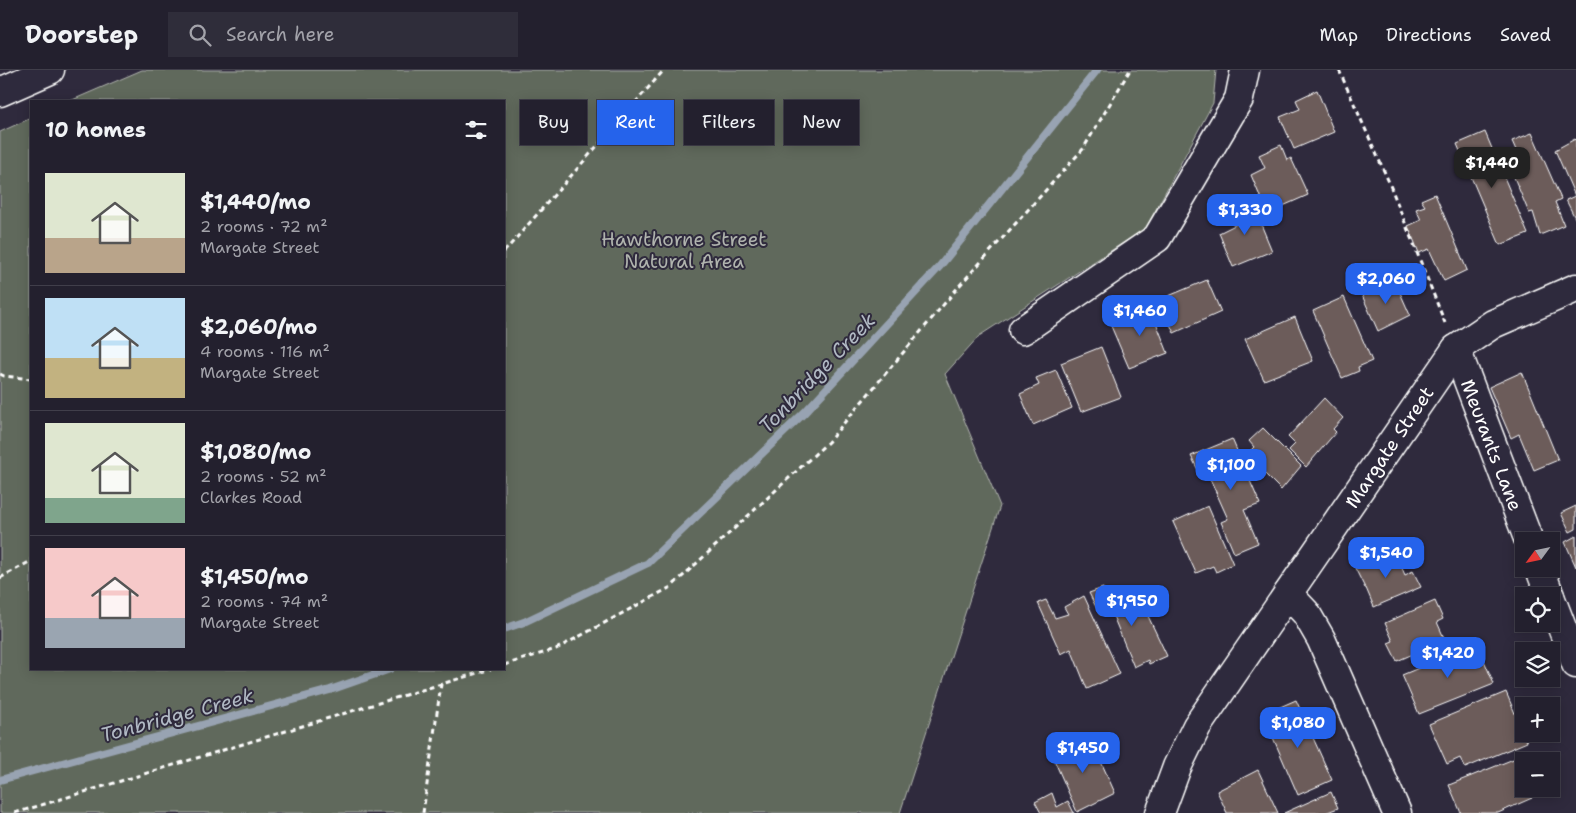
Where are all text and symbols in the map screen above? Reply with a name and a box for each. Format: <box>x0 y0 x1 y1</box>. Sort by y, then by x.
search box <box>168 12 518 57</box>
text: Doorstep <box>25 19 138 51</box>
icon: search <box>186 21 214 49</box>
text: Search here <box>226 22 335 47</box>
text: Map <box>1320 23 1358 47</box>
text: Directions <box>1386 23 1472 47</box>
text: Saved <box>1500 23 1551 47</box>
chip: Buy <box>520 100 587 145</box>
chip: Rent <box>597 100 674 145</box>
chip: Filters <box>684 100 774 145</box>
chip: New <box>784 100 859 145</box>
text: 10 homes <box>45 116 146 144</box>
icon: filters <box>462 116 490 144</box>
pin: $1,440 <box>1451 146 1533 189</box>
text: $1,440 <box>1465 152 1519 173</box>
text: $1,440/mo <box>200 188 311 216</box>
icon: home <box>85 193 145 253</box>
pin: $1,330 <box>1204 194 1286 236</box>
text: $1,330 <box>1218 199 1272 220</box>
text: 2 rooms · 72 m² <box>200 216 328 237</box>
park label: Hawthorne Street Natural Area <box>601 227 767 274</box>
text: Margate Street <box>200 237 320 258</box>
pin: $2,060 <box>1345 262 1427 305</box>
text: $2,060 <box>1356 268 1416 289</box>
pin: $1,460 <box>1099 294 1181 337</box>
text: $1,460 <box>1113 300 1167 321</box>
water label: Tonbridge Creek <box>753 307 881 439</box>
text: $2,060/mo <box>200 313 318 341</box>
icon: home <box>85 318 145 378</box>
text: 4 rooms · 116 m² <box>200 341 330 362</box>
text: Margate Street <box>200 362 320 383</box>
street label: Meurants Lane <box>1455 376 1528 515</box>
street label: Margate Street <box>1339 381 1439 513</box>
text: $1,080/mo <box>200 438 311 466</box>
icon: home <box>85 443 145 503</box>
pin: $1,100 <box>1190 448 1272 491</box>
text: $1,100 <box>1206 454 1256 475</box>
text: 2 rooms · 52 m² <box>200 466 327 487</box>
text: Clarkes Road <box>200 487 302 508</box>
north arrow <box>1515 532 1560 578</box>
map controls <box>1515 532 1560 797</box>
pin: $1,540 <box>1345 536 1427 579</box>
text: $1,540 <box>1359 542 1413 563</box>
text: $1,450/mo <box>200 563 309 591</box>
icon: home <box>85 568 145 628</box>
pin: $1,950 <box>1091 584 1173 627</box>
button: locate <box>1515 587 1560 632</box>
text: $1,950 <box>1106 590 1158 611</box>
text: 2 rooms · 74 m² <box>200 591 328 612</box>
text: Margate Street <box>200 612 320 633</box>
pin: $1,420 <box>1407 636 1489 679</box>
text: $1,420 <box>1422 642 1474 663</box>
button: layers <box>1515 642 1560 687</box>
water label: Tonbridge Creek <box>98 682 257 748</box>
button: + <box>1515 697 1560 742</box>
pin: $1,080 <box>1257 706 1339 749</box>
text: $1,080 <box>1271 712 1325 733</box>
pin: $1,450 <box>1042 732 1124 774</box>
text: $1,450 <box>1057 737 1109 758</box>
button: − <box>1515 752 1560 797</box>

